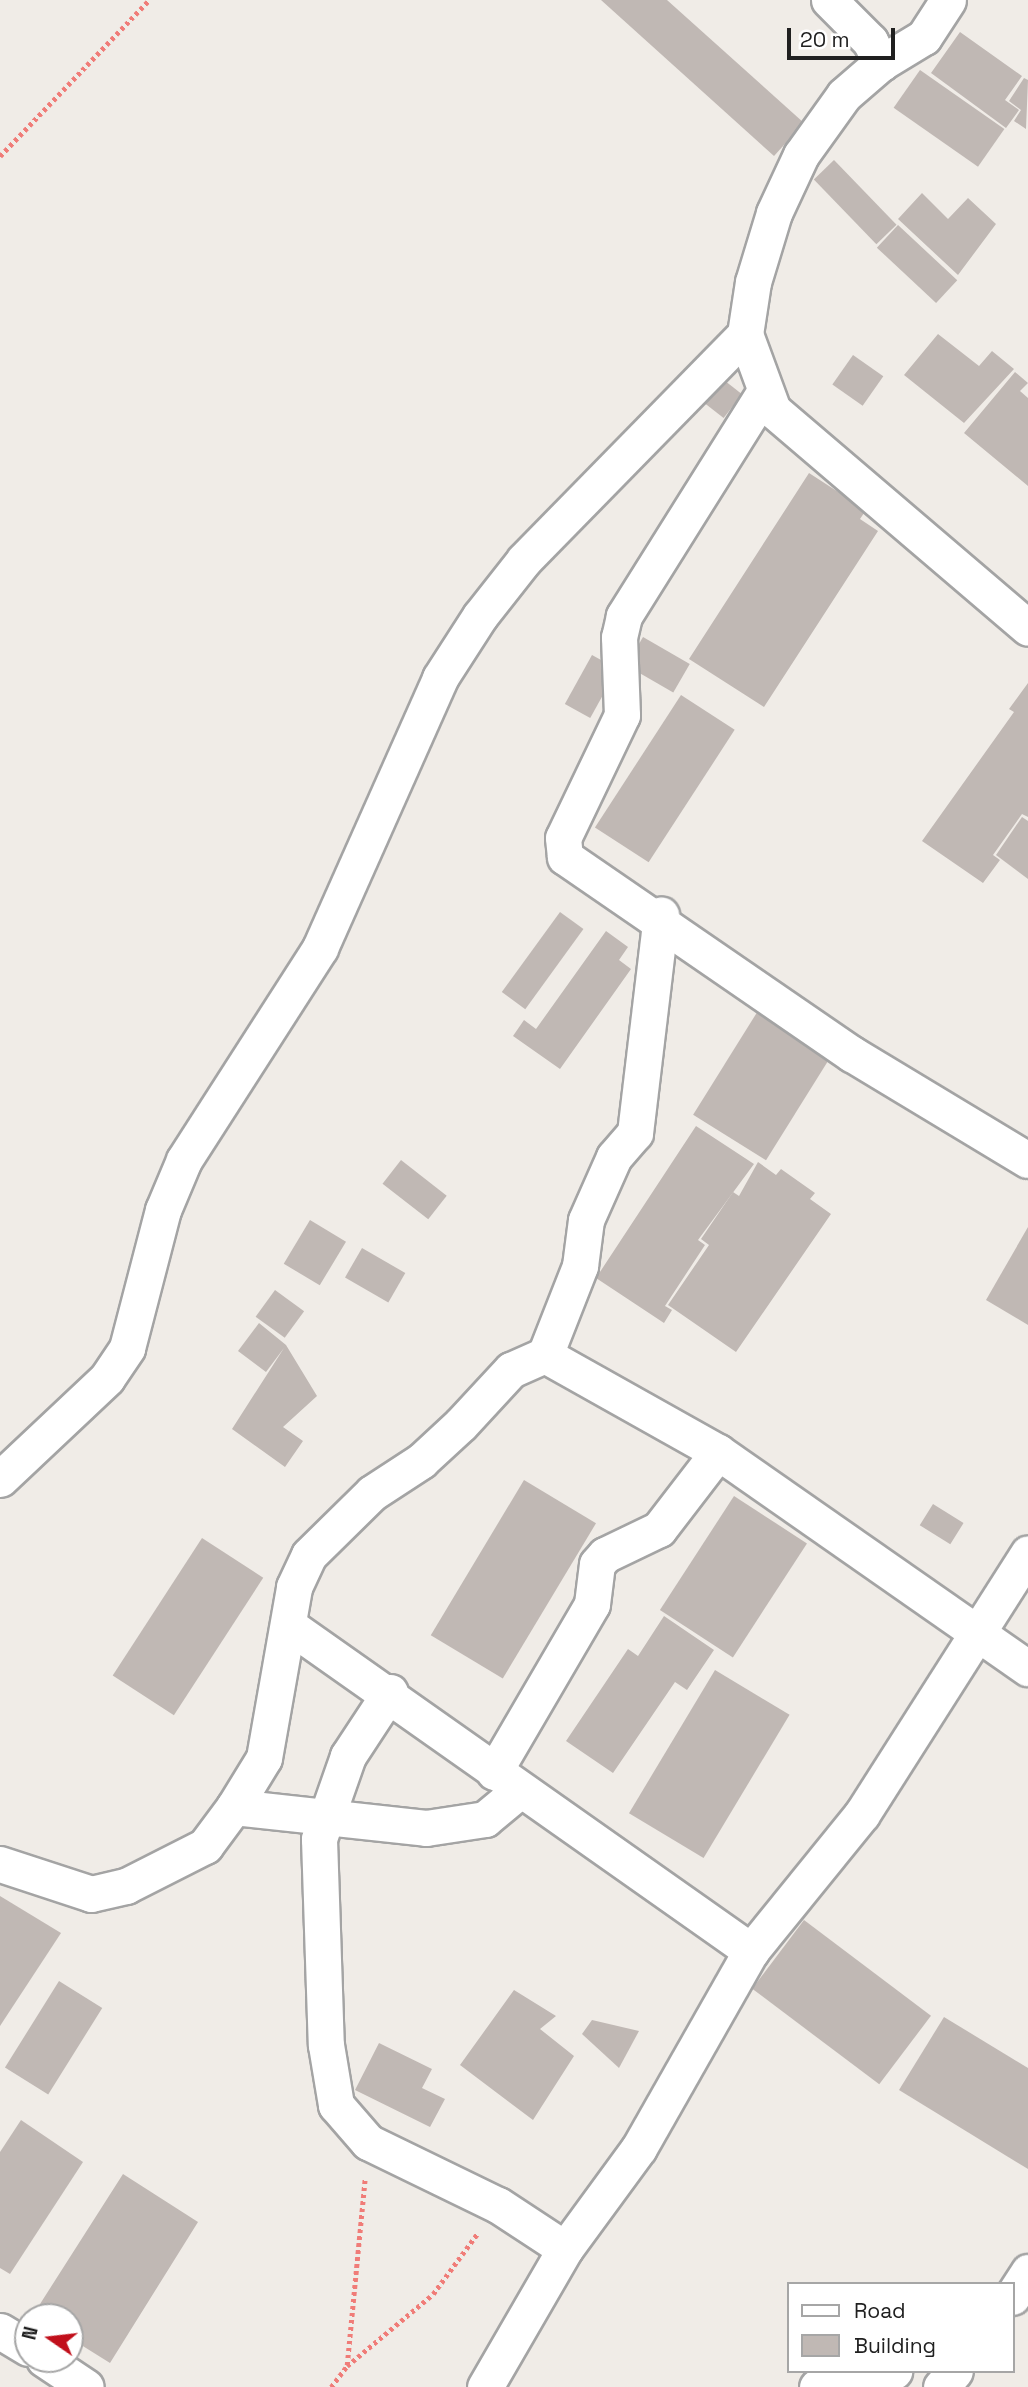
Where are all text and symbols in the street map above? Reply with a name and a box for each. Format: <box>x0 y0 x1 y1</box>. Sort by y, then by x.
scale bar <box>790 14 898 58</box>
text: 20 m <box>800 26 850 53</box>
legend <box>786 2282 1014 2373</box>
text: Road <box>854 2297 906 2324</box>
north arrow <box>14 2303 84 2373</box>
text: N <box>16 2324 44 2342</box>
text: Building <box>854 2332 936 2359</box>

